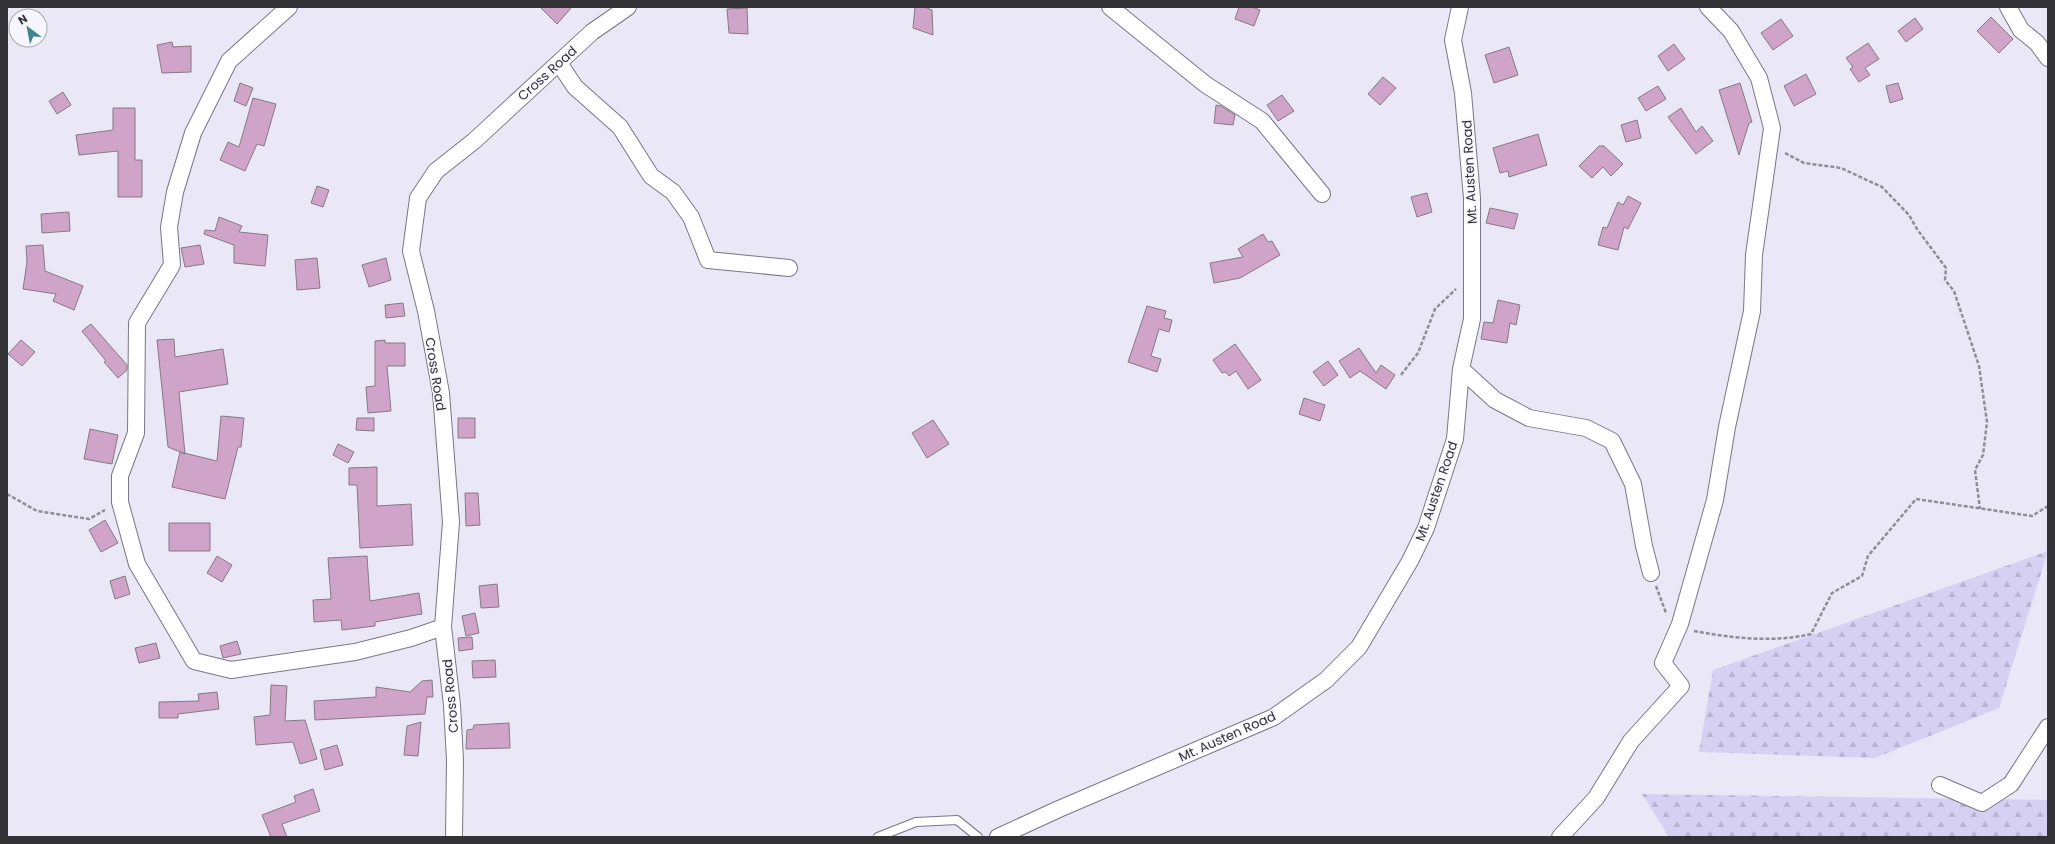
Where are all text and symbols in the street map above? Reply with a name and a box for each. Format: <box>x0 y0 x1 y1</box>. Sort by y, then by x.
north arrow <box>8 8 48 48</box>
text: N <box>15 11 30 28</box>
street label: Cross Road <box>513 42 581 105</box>
street label: Mt. Austen Road <box>1457 119 1482 225</box>
street label: Cross Road <box>420 336 451 412</box>
street label: Mt. Austen Road <box>1410 439 1462 544</box>
street label: Cross Road <box>438 658 463 734</box>
street label: Mt. Austen Road <box>1176 707 1279 766</box>

